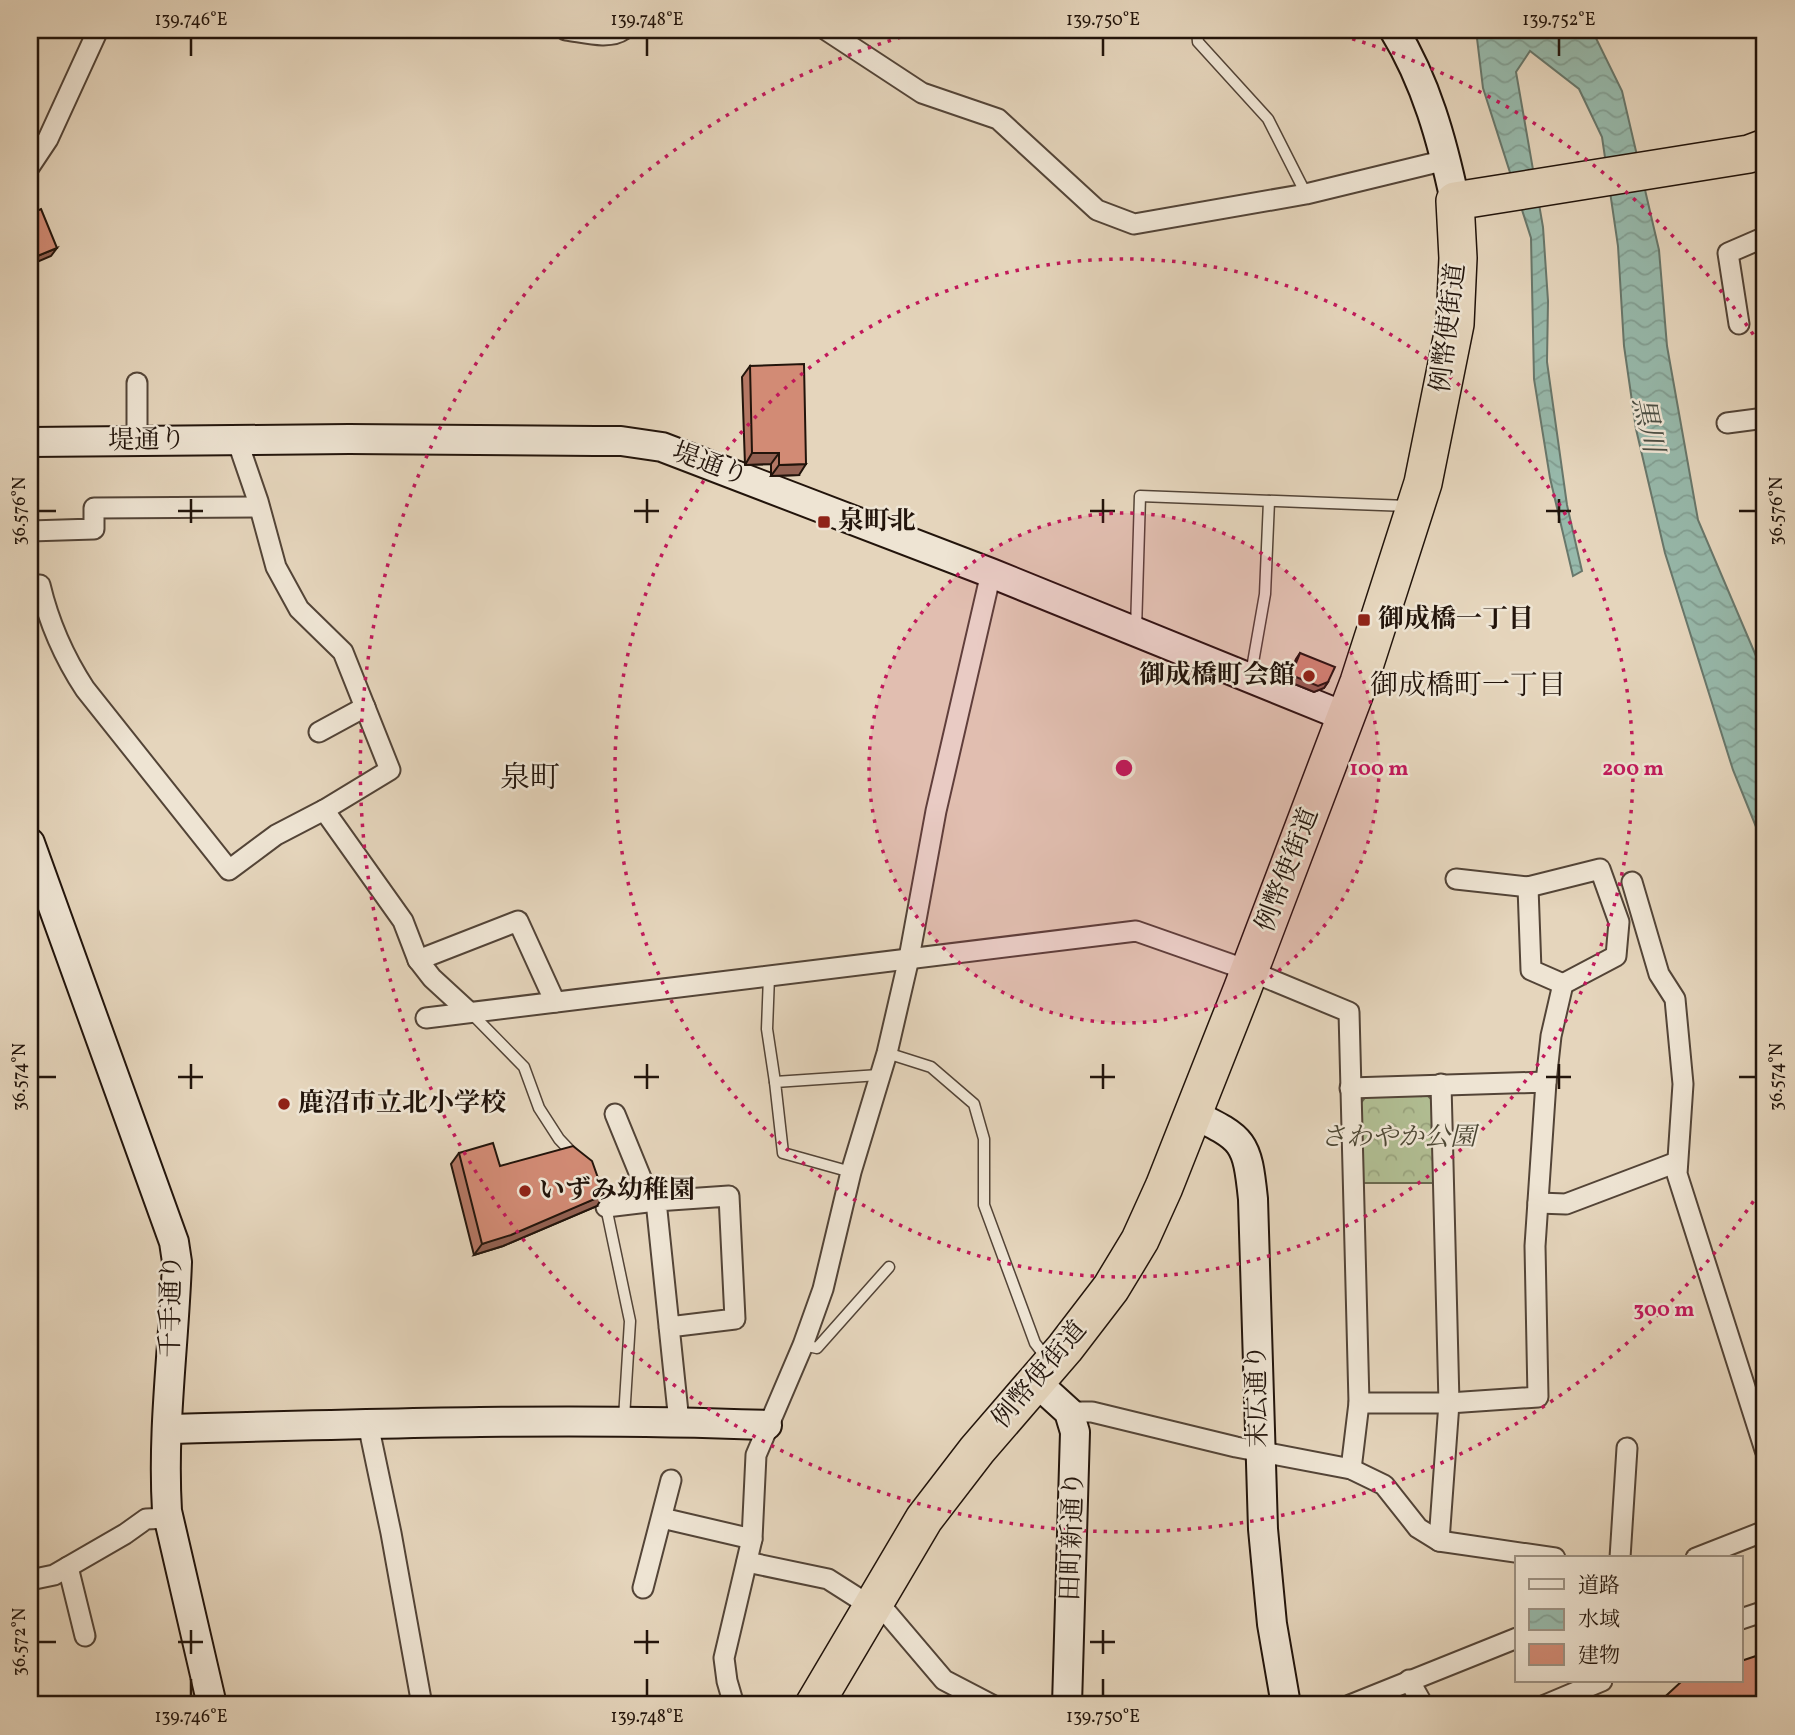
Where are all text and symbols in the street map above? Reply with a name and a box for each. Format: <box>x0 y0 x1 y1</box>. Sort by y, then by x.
text: 139.746°E <box>154 8 228 33</box>
text: 139.748°E <box>610 8 684 33</box>
text: 139.750°E <box>1066 8 1140 33</box>
text: 139.752°E <box>1522 8 1596 33</box>
street label: 例幣使街道 <box>1423 261 1475 395</box>
water label: 黒川 <box>1622 394 1673 459</box>
street label: 堤通り <box>108 422 186 460</box>
street label: 堤通り <box>667 435 753 495</box>
text: 36.576°N <box>8 477 33 545</box>
text: 36.576°N <box>1765 477 1790 545</box>
place label: 泉町北 <box>838 504 916 540</box>
marker: 泉町北 <box>816 514 832 530</box>
place label: 御成橋一丁目 <box>1378 602 1534 638</box>
marker: 御成橋一丁目 <box>1356 612 1372 628</box>
place label: 御成橋町会館 <box>1139 658 1295 694</box>
district label: 御成橋町一丁目 <box>1370 667 1566 706</box>
marker: 御成橋町会館 <box>1301 668 1317 684</box>
text: 100 m <box>1349 755 1409 784</box>
text: 200 m <box>1602 755 1664 784</box>
centre of rings <box>1112 756 1136 780</box>
district label: 泉町 <box>500 758 560 800</box>
street label: 例幣使街道 <box>1248 803 1328 937</box>
text: 36.574°N <box>8 1043 33 1111</box>
text: 36.574°N <box>1765 1043 1790 1111</box>
place label: 鹿沼市立北小学校 <box>298 1086 506 1122</box>
marker: 鹿沼市立北小学校 <box>276 1096 292 1112</box>
park label: さわやか公園 <box>1320 1120 1480 1156</box>
place label: いずみ幼稚園 <box>539 1173 695 1209</box>
marker: いずみ幼稚園 <box>517 1183 533 1199</box>
street label: 千手通り <box>153 1254 191 1358</box>
text: 300 m <box>1634 1296 1694 1325</box>
street label: 例幣使街道 <box>984 1314 1096 1436</box>
street label: 末広通り <box>1239 1344 1277 1448</box>
street label: 田町新通り <box>1053 1470 1093 1602</box>
legend <box>1515 1556 1742 1682</box>
text: 道路 <box>1578 1572 1620 1601</box>
text: 水域 <box>1578 1606 1620 1635</box>
text: 36.572°N <box>8 1608 33 1676</box>
text: 建物 <box>1578 1642 1620 1671</box>
text: 139.746°E <box>154 1705 228 1730</box>
text: 139.748°E <box>610 1705 684 1730</box>
text: 139.750°E <box>1066 1705 1140 1730</box>

